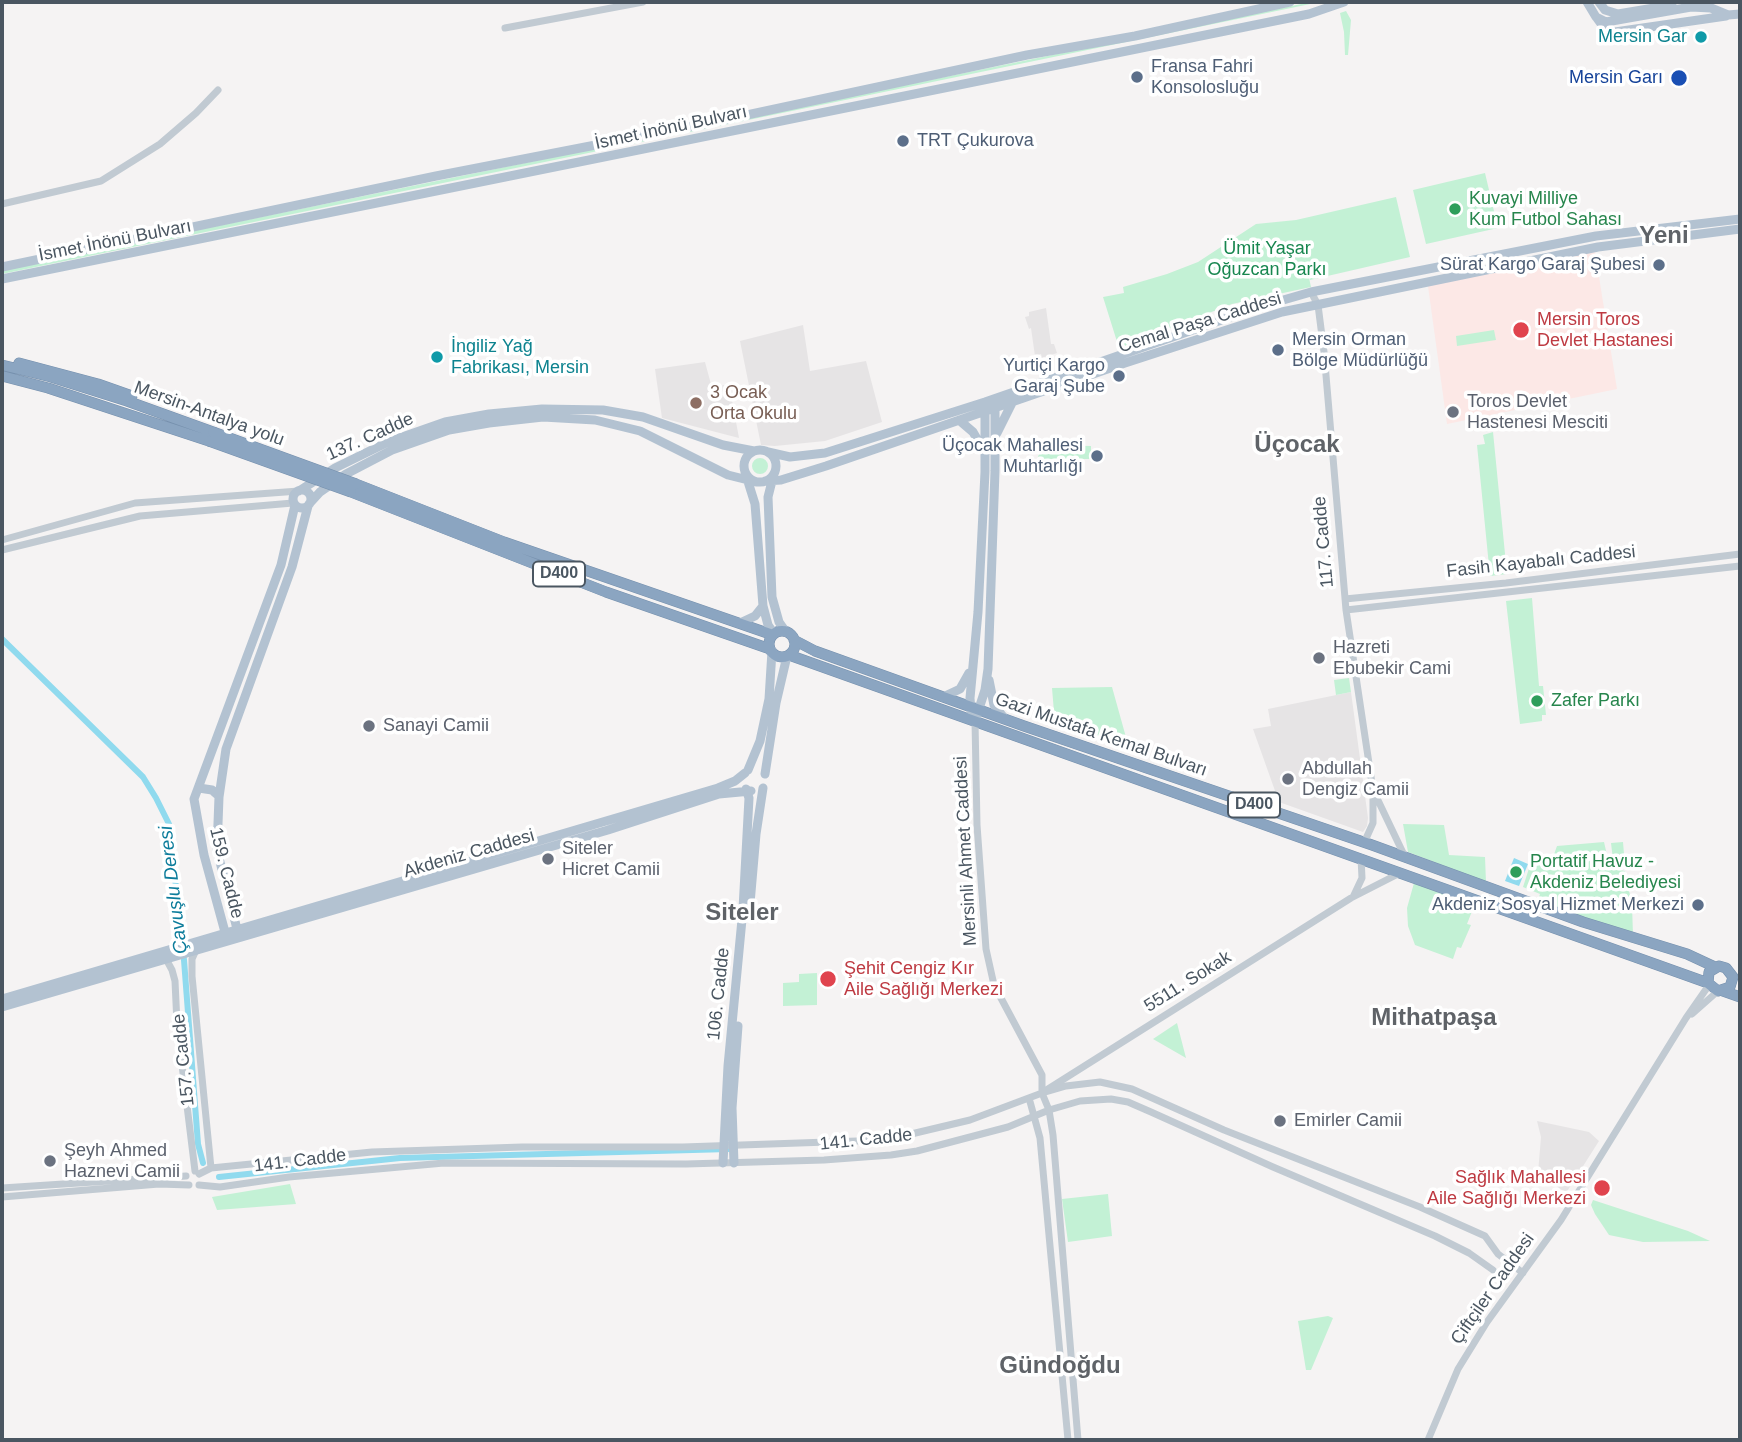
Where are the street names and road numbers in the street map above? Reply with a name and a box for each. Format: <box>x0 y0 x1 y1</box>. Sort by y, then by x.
street label: İsmet İnönü Bulvarı <box>593 101 749 155</box>
street label: İsmet İnönü Bulvarı <box>37 216 193 266</box>
street label: Cemal Paşa Caddesi <box>1116 288 1284 358</box>
street label: Mersin-Antalya yolu <box>131 377 287 451</box>
street label: 137. Cadde <box>323 408 417 466</box>
street label: 117. Cadde <box>1309 495 1339 589</box>
street label: Fasih Kayabalı Caddesi <box>1445 541 1637 583</box>
road number: D400 <box>533 562 585 586</box>
street label: Gazi Mustafa Kemal Bulvarı <box>992 688 1210 782</box>
street label: Mersinli Ahmet Caddesi <box>950 756 982 946</box>
road number: D400 <box>1228 792 1280 818</box>
street label: 159. Cadde <box>204 825 248 921</box>
street label: Akdeniz Caddesi <box>401 825 537 883</box>
street label: 106. Cadde <box>703 947 735 1041</box>
street label: 5511. Sokak <box>1140 947 1236 1017</box>
street label: 157. Cadde <box>168 1013 200 1107</box>
street label: 141. Cadde <box>819 1124 913 1156</box>
street label: 141. Cadde <box>252 1145 348 1177</box>
street label: Çiftçiler Caddesi <box>1447 1229 1539 1349</box>

